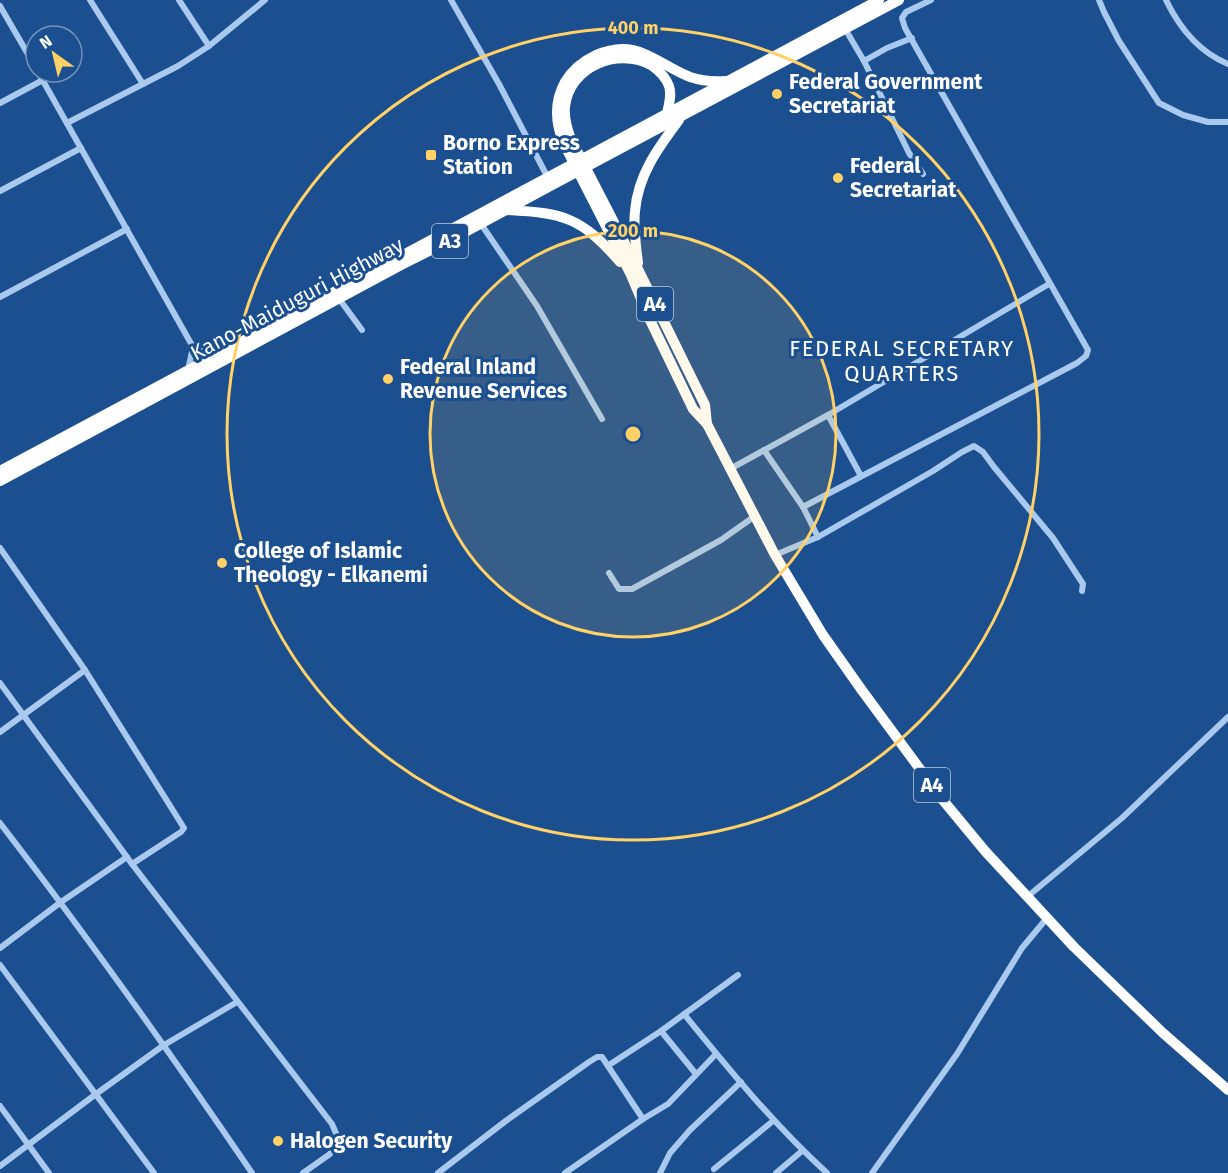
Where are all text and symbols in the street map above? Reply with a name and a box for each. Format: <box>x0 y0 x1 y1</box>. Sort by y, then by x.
text: 400 m <box>608 17 658 39</box>
north arrow <box>24 24 84 84</box>
text: N <box>36 31 56 53</box>
place label: Federal Government Secretariat <box>789 69 983 119</box>
marker: Federal Government Secretariat <box>770 87 784 101</box>
place label: Borno Express Station <box>443 130 580 180</box>
marker: Borno Express Station <box>424 148 438 162</box>
place label: Federal Secretariat <box>850 153 957 203</box>
marker: Federal Secretariat <box>831 171 845 185</box>
text: 200 m <box>608 220 658 242</box>
road number: A3 <box>432 224 468 258</box>
street label: Kano-Maiduguri Highway <box>186 231 408 366</box>
road number: A4 <box>637 287 673 321</box>
district label: FEDERAL SECRETARY QUARTERS <box>789 335 1015 387</box>
place label: Federal Inland Revenue Services <box>400 354 567 404</box>
marker: Federal Inland Revenue Services <box>381 372 395 386</box>
centre of rings <box>623 424 643 444</box>
place label: College of Islamic Theology - Elkanemi <box>234 538 428 588</box>
marker: College of Islamic Theology - Elkanemi <box>215 556 229 570</box>
road number: A4 <box>914 768 950 802</box>
place label: Halogen Security <box>290 1128 452 1154</box>
marker: Halogen Security <box>271 1134 285 1148</box>

